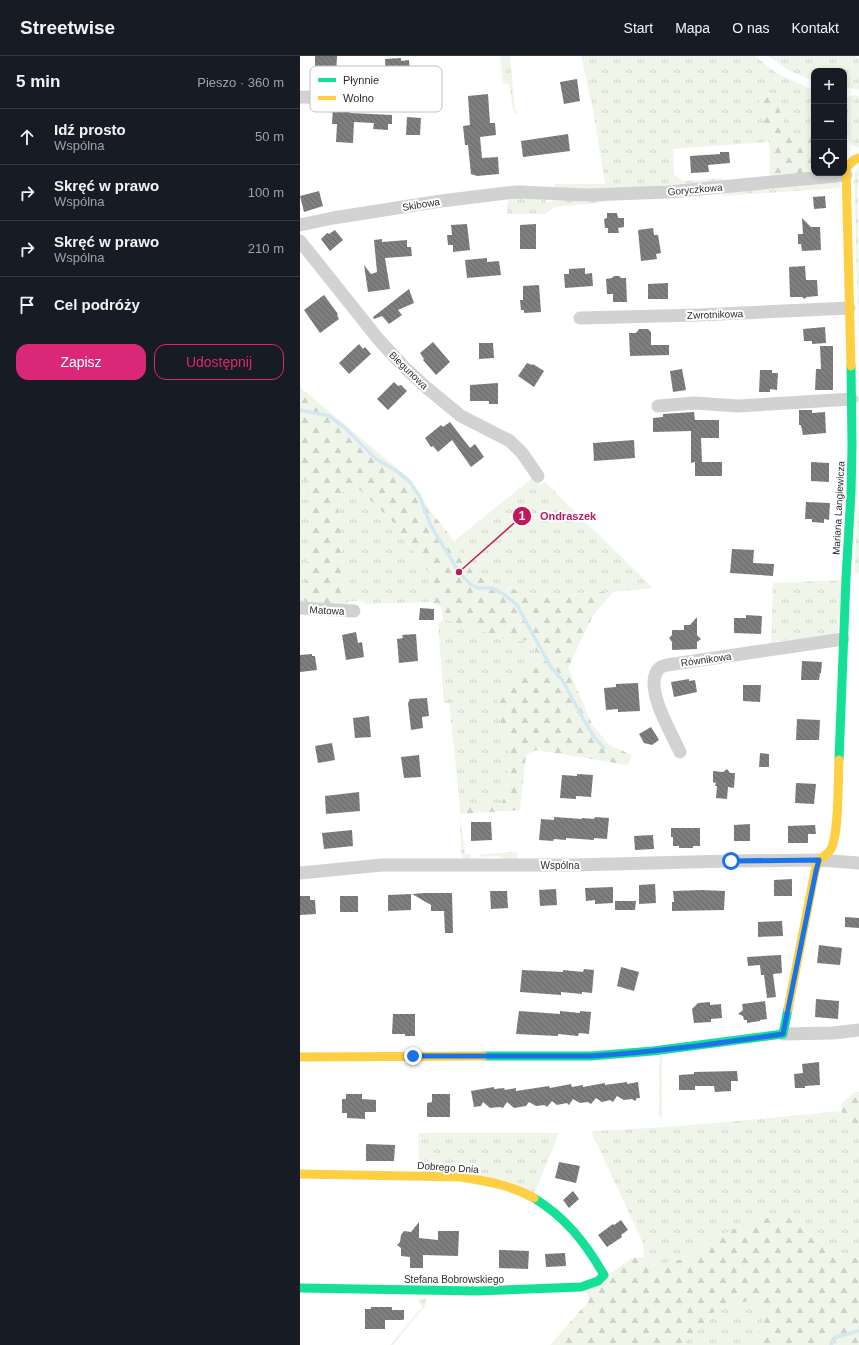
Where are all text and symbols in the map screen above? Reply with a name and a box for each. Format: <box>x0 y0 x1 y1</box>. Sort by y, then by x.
text: Streetwise <box>20 17 115 38</box>
text: Start <box>624 20 653 36</box>
text: Mapa <box>675 20 710 36</box>
text: O nas <box>732 20 770 36</box>
text: Kontakt <box>792 20 839 36</box>
legend <box>310 66 442 112</box>
map controls <box>811 68 847 176</box>
button: + <box>811 68 847 104</box>
text: 5 min <box>16 72 60 91</box>
text: Płynnie <box>343 74 379 86</box>
text: Pieszo · 360 m <box>197 75 284 90</box>
text: Wolno <box>343 92 374 104</box>
button: − <box>811 104 847 140</box>
text: Idź prosto <box>54 121 126 138</box>
icon: ahead <box>16 126 38 148</box>
text: 50 m <box>255 129 284 144</box>
text: Wspólna <box>54 138 105 153</box>
button: locate <box>811 140 847 176</box>
text: Skręć w prawo <box>54 177 159 194</box>
icon: right <box>16 182 38 204</box>
street label: Goryczkowa <box>667 182 723 197</box>
text: 100 m <box>248 185 284 200</box>
text: Wspólna <box>54 194 105 209</box>
street label: Skibowa <box>402 196 441 213</box>
text: Skręć w prawo <box>54 233 159 250</box>
icon: right <box>16 238 38 260</box>
text: 210 m <box>248 241 284 256</box>
text: Wspólna <box>54 250 105 265</box>
icon: arrive <box>16 294 38 316</box>
text: Cel podróży <box>54 296 140 313</box>
street label: Zwrotnikowa <box>687 308 744 321</box>
button: Zapisz <box>16 344 146 380</box>
button: Udostępnij <box>154 344 284 380</box>
street label: Biegunowa <box>387 349 431 392</box>
street label: Mariana Langiewicza <box>831 460 846 555</box>
callout: Ondraszek <box>512 505 604 528</box>
text: 1 <box>519 509 526 523</box>
text: Ondraszek <box>540 510 597 522</box>
street label: Matowa <box>309 604 345 617</box>
street label: Równikowa <box>680 650 733 669</box>
route start <box>722 852 740 870</box>
street label: Wspólna <box>541 860 580 871</box>
route end <box>404 1047 422 1065</box>
street label: Dobrego Dnia <box>417 1160 480 1175</box>
street label: Stefana Bobrowskiego <box>404 1274 504 1285</box>

